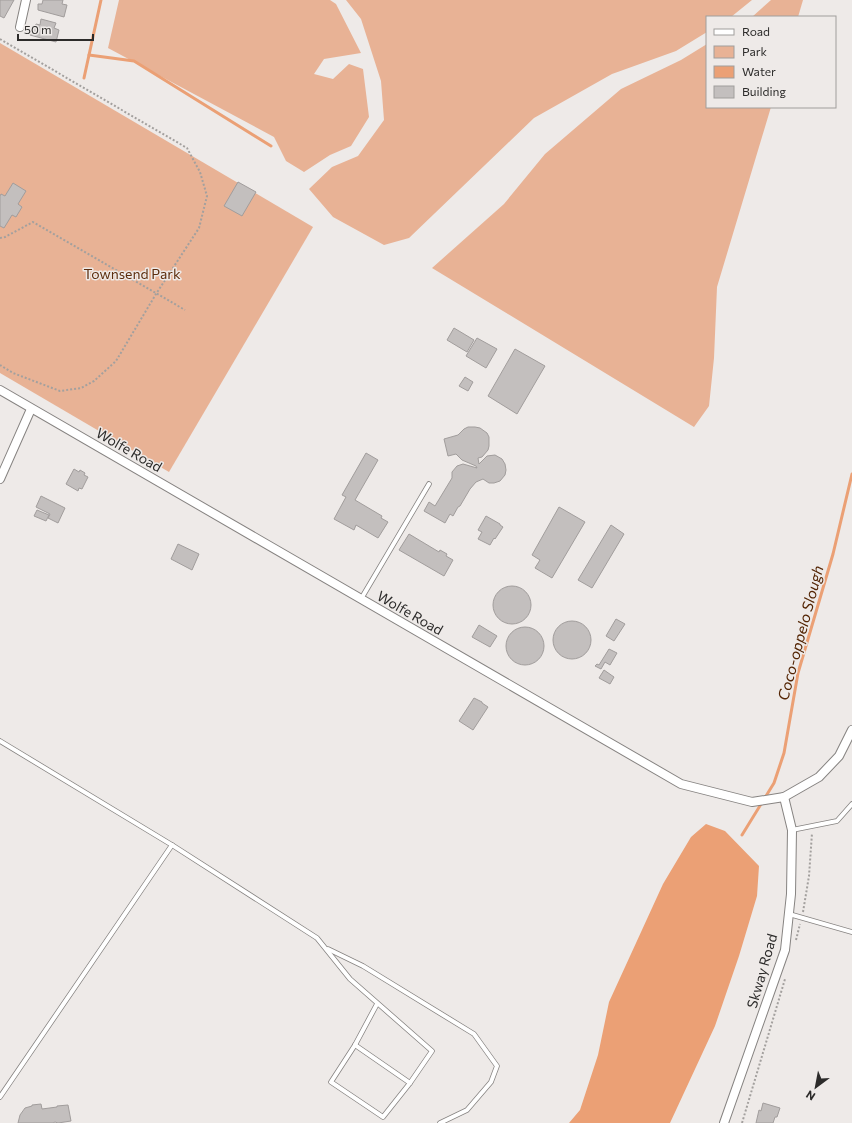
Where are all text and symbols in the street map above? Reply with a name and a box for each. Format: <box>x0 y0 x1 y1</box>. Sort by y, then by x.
scale bar <box>18 16 93 42</box>
legend <box>706 16 836 108</box>
text: 50 m <box>24 22 52 36</box>
text: Road <box>742 24 770 38</box>
text: Park <box>742 44 768 58</box>
text: Water <box>742 64 776 78</box>
text: Building <box>742 84 786 98</box>
park label: Townsend Park <box>83 265 181 282</box>
street label: Wolfe Road <box>93 424 165 475</box>
water label: Coco-oppelo Slough <box>773 563 827 702</box>
street label: Wolfe Road <box>374 587 446 638</box>
street label: Skway Road <box>743 932 780 1010</box>
north arrow <box>796 1067 836 1107</box>
text: N <box>803 1088 817 1104</box>

